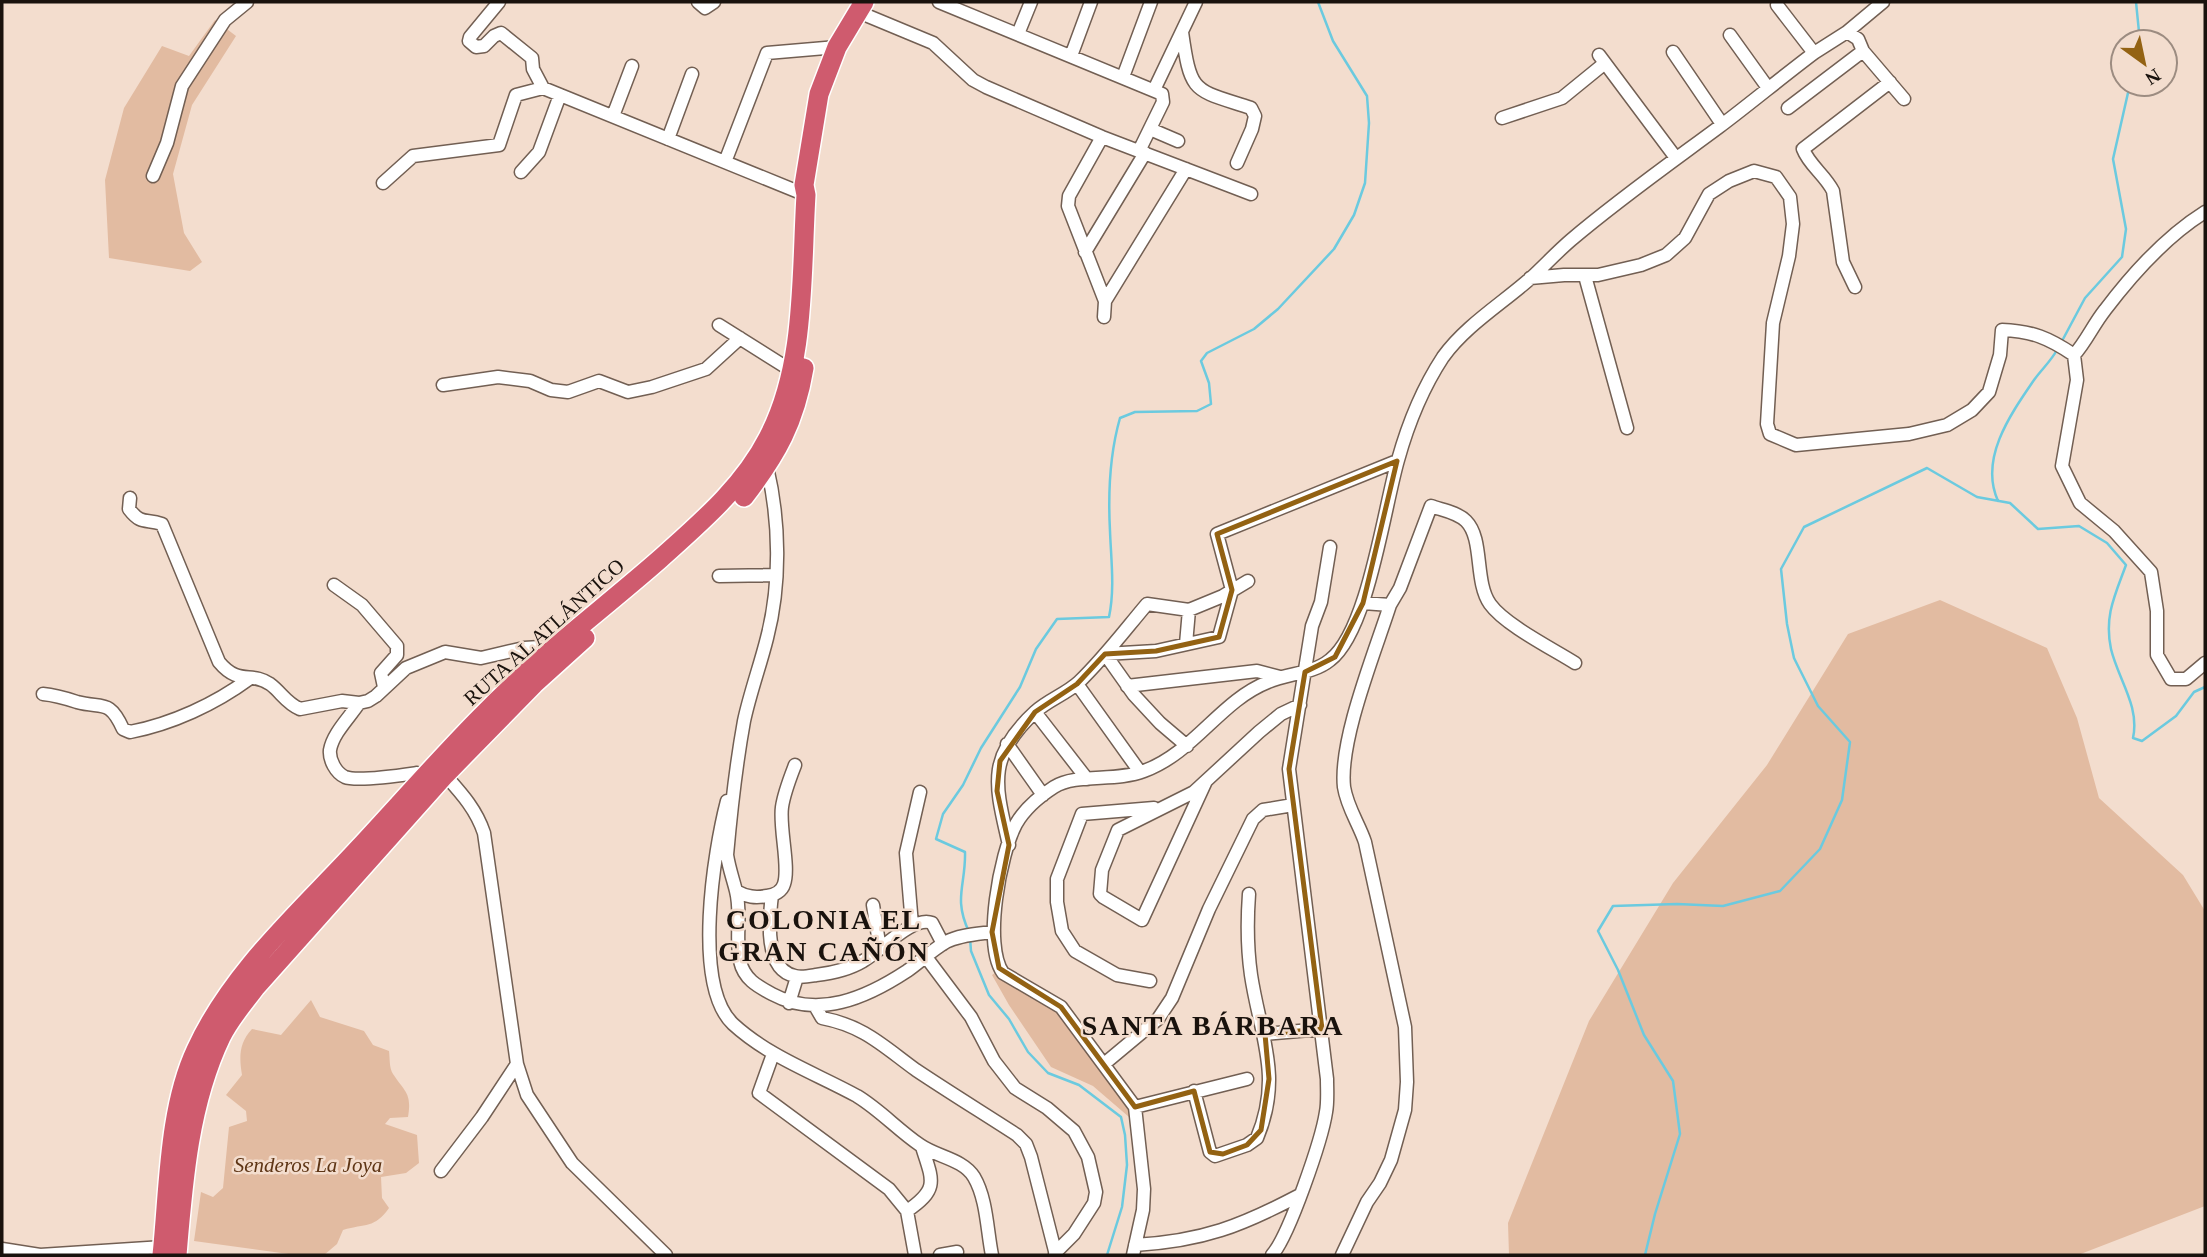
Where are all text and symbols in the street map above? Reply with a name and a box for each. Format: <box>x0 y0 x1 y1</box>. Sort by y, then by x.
north arrow <box>2109 28 2179 98</box>
text: N <box>2141 64 2164 90</box>
street label: RUTA AL ATLÁNTICO <box>459 554 629 710</box>
district label: COLONIA EL GRAN CAÑÓN <box>718 904 930 967</box>
district label: SANTA BÁRBARA <box>1082 1010 1344 1041</box>
park label: Senderos La Joya <box>234 1153 382 1177</box>

